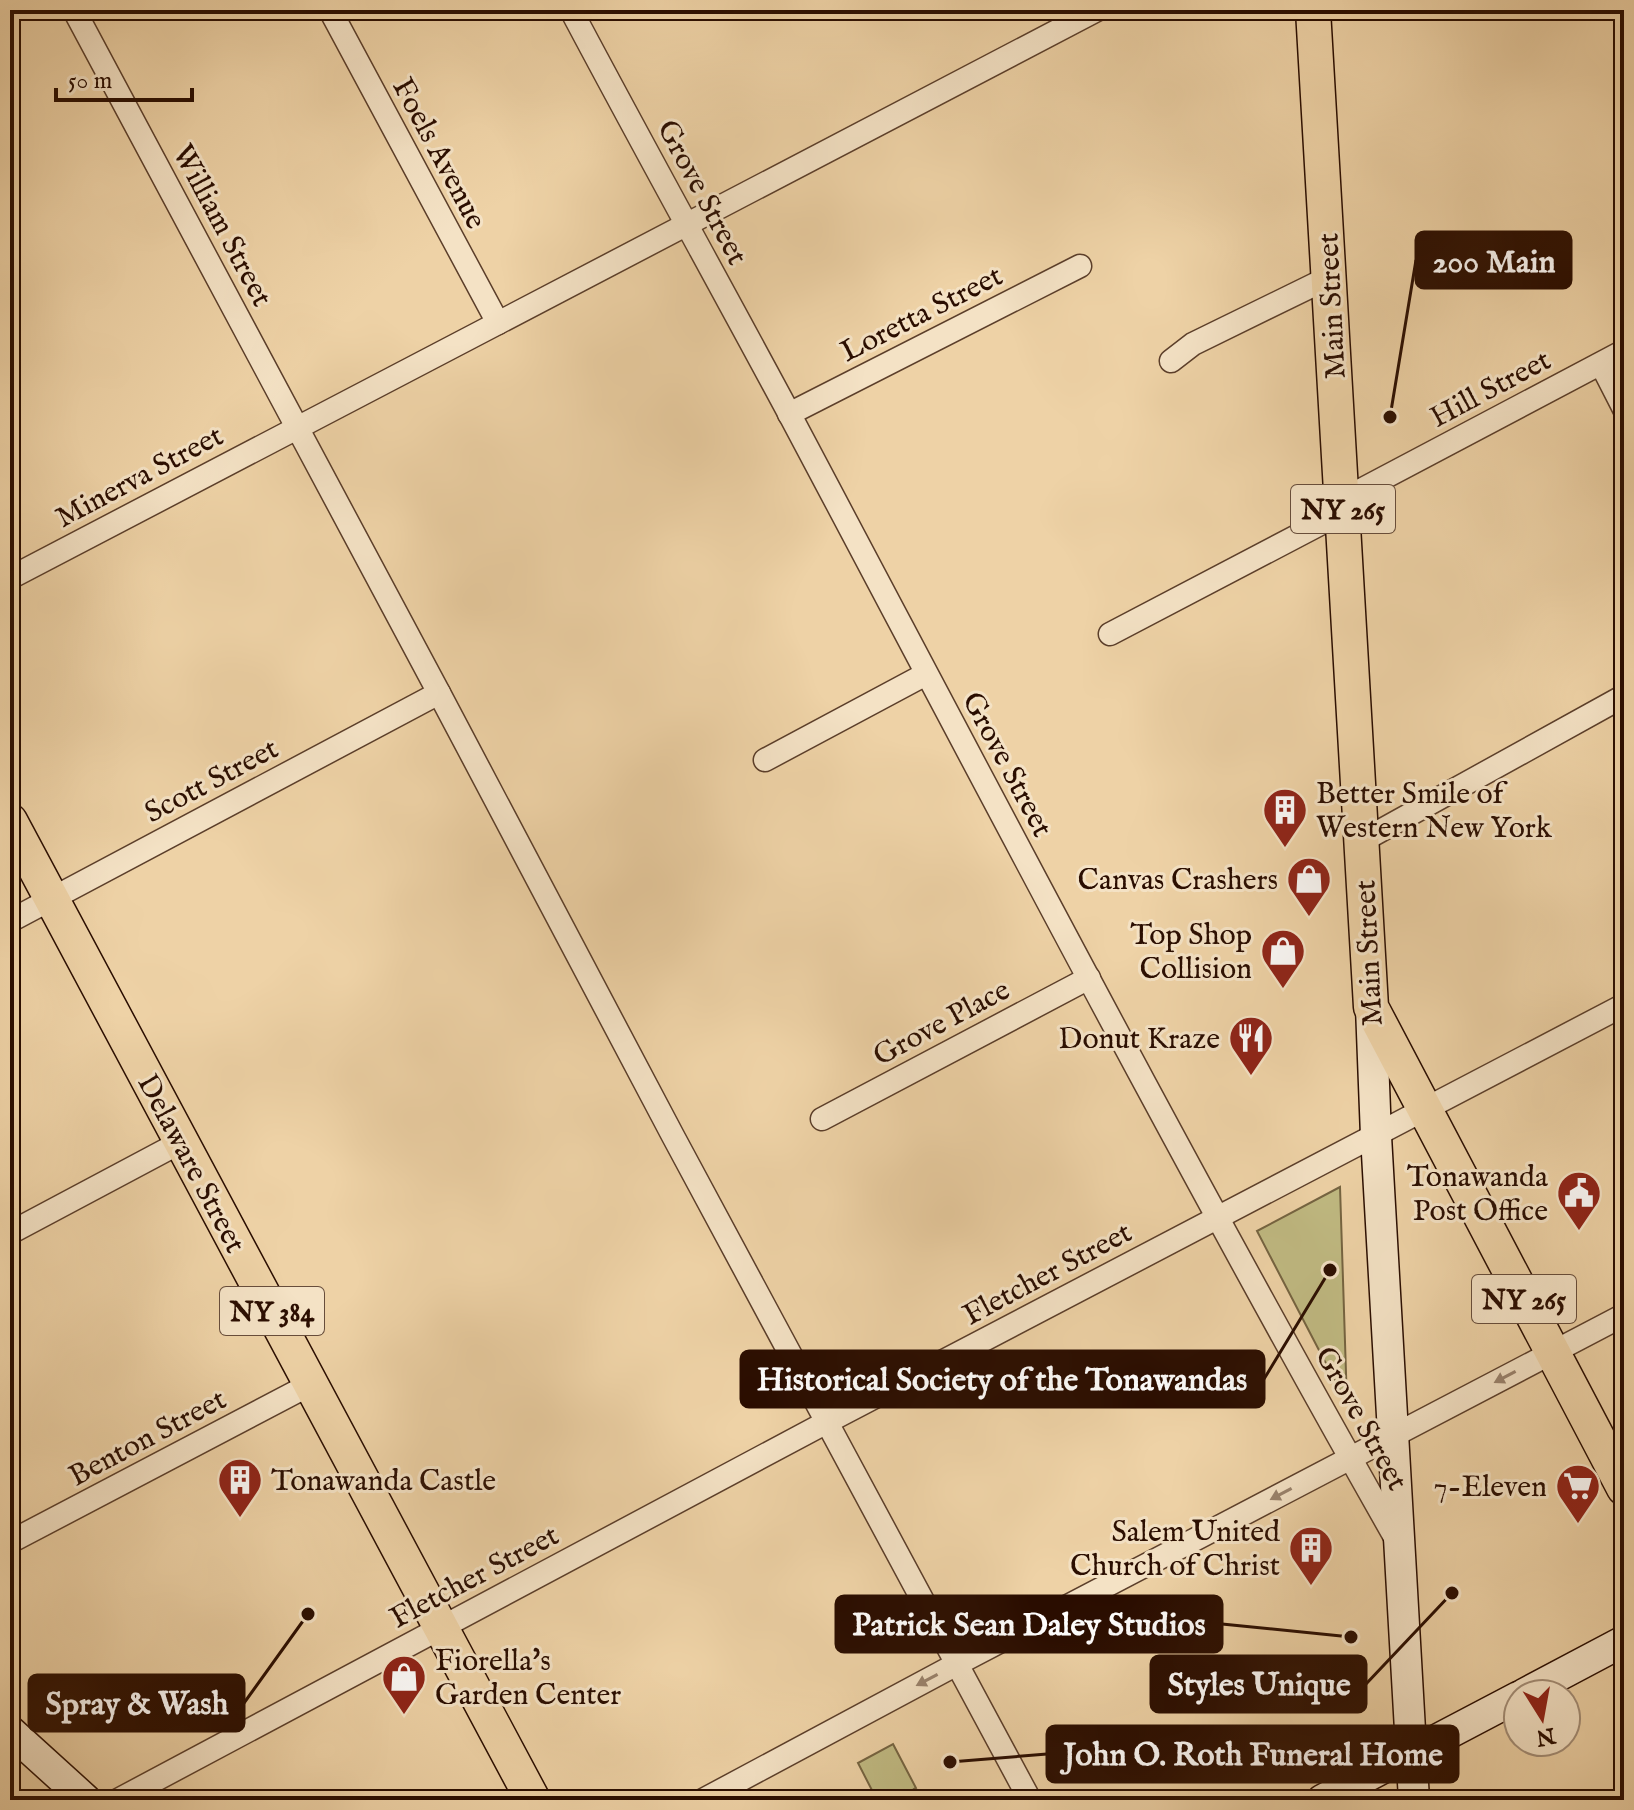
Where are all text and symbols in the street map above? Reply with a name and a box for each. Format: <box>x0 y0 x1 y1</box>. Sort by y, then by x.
scale bar <box>56 52 192 102</box>
text: 50 m <box>68 66 112 97</box>
street label: Foels Avenue <box>383 72 494 236</box>
street label: Grove Street <box>647 114 755 272</box>
street label: William Street <box>163 138 280 314</box>
street label: Main Street <box>1310 232 1356 380</box>
callout: 200 Main <box>1416 232 1571 288</box>
text: 200 Main <box>1433 243 1555 284</box>
street label: Loretta Street <box>834 258 1009 372</box>
street label: Hill Street <box>1424 342 1558 437</box>
street label: Minerva Street <box>50 418 230 538</box>
road number: NY 265 <box>1291 485 1395 533</box>
street label: Grove Street <box>952 686 1060 844</box>
street label: Scott Street <box>139 731 285 833</box>
place label: Better Smile of Western New York <box>1316 776 1553 848</box>
building icon: Better Smile of Western New York <box>1261 786 1309 849</box>
shop icon: Canvas Crashers <box>1285 855 1333 918</box>
place label: Canvas Crashers <box>1078 862 1278 900</box>
street label: Main Street <box>1347 879 1393 1027</box>
place label: Top Shop Collision <box>1130 917 1252 989</box>
shop icon: Top Shop Collision <box>1259 927 1307 990</box>
street label: Grove Place <box>867 972 1017 1076</box>
restaurant icon: Donut Kraze <box>1227 1014 1275 1077</box>
place label: Donut Kraze <box>1058 1021 1220 1059</box>
street label: Delaware Street <box>127 1068 253 1260</box>
place label: Tonawanda Post Office <box>1407 1159 1548 1231</box>
public building icon: Tonawanda Post Office <box>1555 1169 1603 1232</box>
street label: Fletcher Street <box>957 1214 1139 1335</box>
road number: NY 265 <box>1472 1275 1576 1323</box>
road number: NY 384 <box>220 1287 324 1335</box>
street label: Grove Street <box>1305 1340 1415 1498</box>
callout: Historical Society of the Tonawandas <box>741 1351 1264 1407</box>
text: Historical Society of the Tonawandas <box>757 1361 1247 1402</box>
one-way arrow <box>1494 1371 1517 1384</box>
street label: Benton Street <box>63 1381 233 1496</box>
building icon: Tonawanda Castle <box>216 1456 264 1519</box>
supermarket icon: 7-Eleven <box>1554 1462 1602 1525</box>
place label: Tonawanda Castle <box>271 1463 496 1501</box>
place label: 7-Eleven <box>1433 1469 1547 1507</box>
one-way arrow <box>1270 1488 1293 1501</box>
place label: Salem United Church of Christ <box>1070 1514 1281 1586</box>
street label: Fletcher Street <box>384 1517 566 1638</box>
building icon: Salem United Church of Christ <box>1287 1524 1335 1587</box>
callout: Patrick Sean Daley Studios <box>836 1596 1222 1652</box>
text: Patrick Sean Daley Studios <box>852 1606 1206 1647</box>
place label: Fiorella's Garden Center <box>435 1643 621 1715</box>
shop icon: Fiorella's Garden Center <box>380 1653 428 1716</box>
callout: Styles Unique <box>1151 1656 1366 1712</box>
text: Styles Unique <box>1167 1666 1351 1707</box>
one-way arrow <box>916 1673 938 1687</box>
callout: Spray & Wash <box>29 1675 244 1731</box>
north arrow <box>1502 1678 1582 1758</box>
text: Spray & Wash <box>45 1685 230 1726</box>
text: N <box>1533 1720 1558 1751</box>
callout: John O. Roth Funeral Home <box>1047 1726 1458 1782</box>
text: John O. Roth Funeral Home <box>1059 1736 1443 1777</box>

